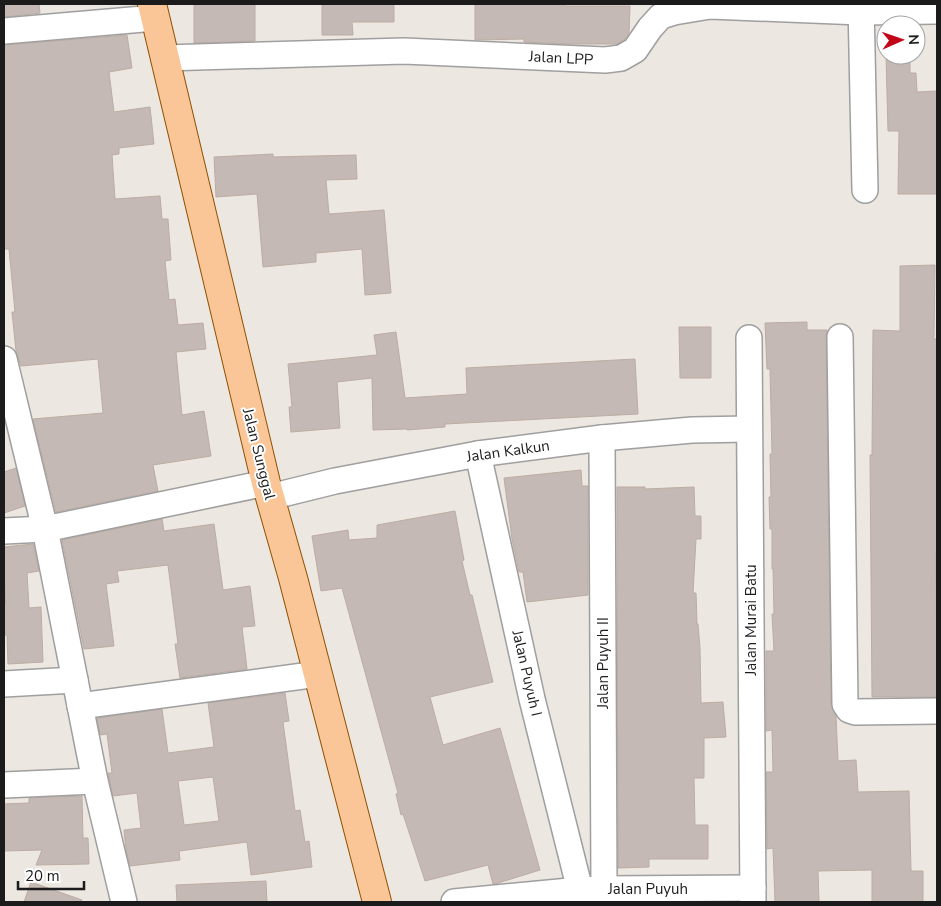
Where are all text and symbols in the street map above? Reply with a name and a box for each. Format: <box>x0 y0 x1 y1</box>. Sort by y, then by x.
north arrow <box>876 15 926 65</box>
text: N <box>904 34 923 45</box>
street label: Jalan LPP <box>527 46 594 70</box>
street label: Jalan Sunggal <box>238 405 280 502</box>
street label: Jalan Kalkun <box>464 435 551 467</box>
street label: Jalan Murai Batu <box>741 564 761 677</box>
street label: Jalan Puyuh II <box>593 617 613 710</box>
street label: Jalan Puyuh I <box>507 627 547 718</box>
scale bar <box>18 858 84 890</box>
text: 20 m <box>25 866 60 886</box>
street label: Jalan Puyuh <box>607 879 688 899</box>

